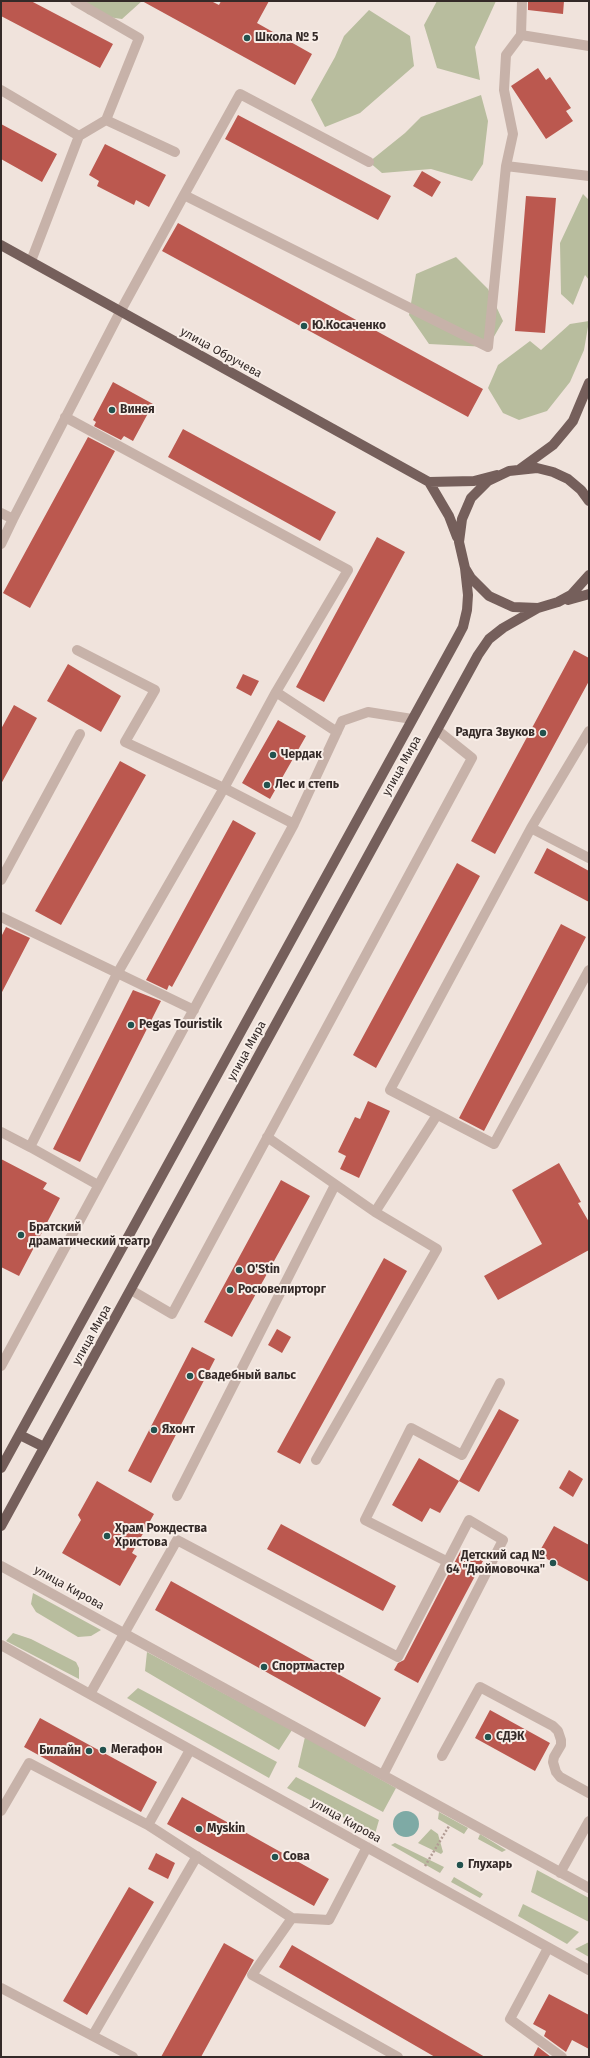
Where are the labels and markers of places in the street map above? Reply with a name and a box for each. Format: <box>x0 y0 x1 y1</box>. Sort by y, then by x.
place label: Школа № 5 <box>255 31 318 45</box>
marker: Школа № 5 <box>242 33 252 43</box>
place label: Ю.Косаченко <box>312 319 386 333</box>
marker: Ю.Косаченко <box>299 321 309 331</box>
place label: Винея <box>120 403 155 417</box>
marker: Винея <box>107 405 117 415</box>
place label: Радуга Звуков <box>456 726 535 740</box>
marker: Радуга Звуков <box>538 728 548 738</box>
place label: Чердак <box>281 748 322 762</box>
marker: Чердак <box>268 750 278 760</box>
place label: Лес и степь <box>275 778 339 792</box>
marker: Лес и степь <box>262 780 272 790</box>
place label: Pegas Touristik <box>139 1018 222 1032</box>
marker: Pegas Touristik <box>126 1020 136 1030</box>
place label: Братский драматический театр <box>29 1221 150 1249</box>
marker: Братский драматический театр <box>16 1230 26 1240</box>
place label: O'Stin <box>247 1263 280 1277</box>
marker: O'Stin <box>234 1265 244 1275</box>
place label: Росювелирторг <box>238 1283 326 1297</box>
marker: Росювелирторг <box>225 1285 235 1295</box>
place label: Свадебный вальс <box>198 1369 296 1383</box>
marker: Свадебный вальс <box>185 1371 195 1381</box>
place label: Яхонт <box>162 1423 195 1437</box>
marker: Яхонт <box>149 1425 159 1435</box>
place label: Храм Рождества Христова <box>115 1522 207 1550</box>
marker: Храм Рождества Христова <box>102 1531 112 1541</box>
place label: Детский сад № 64 "Дюймовочка" <box>446 1549 545 1577</box>
marker: Детский сад № 64 "Дюймовочка" <box>548 1558 558 1568</box>
place label: Спортмастер <box>272 1660 345 1674</box>
marker: Спортмастер <box>259 1662 269 1672</box>
place label: СДЭК <box>496 1730 524 1744</box>
marker: СДЭК <box>483 1732 493 1742</box>
place label: Мегафон <box>111 1743 162 1757</box>
place label: Билайн <box>39 1744 81 1758</box>
marker: Мегафон <box>98 1745 108 1755</box>
marker: Билайн <box>84 1746 94 1756</box>
place label: Myskin <box>207 1822 245 1836</box>
marker: Myskin <box>194 1824 204 1834</box>
place label: Сова <box>283 1850 310 1864</box>
marker: Сова <box>270 1852 280 1862</box>
place label: Глухарь <box>468 1858 512 1872</box>
marker: Глухарь <box>455 1860 465 1870</box>

